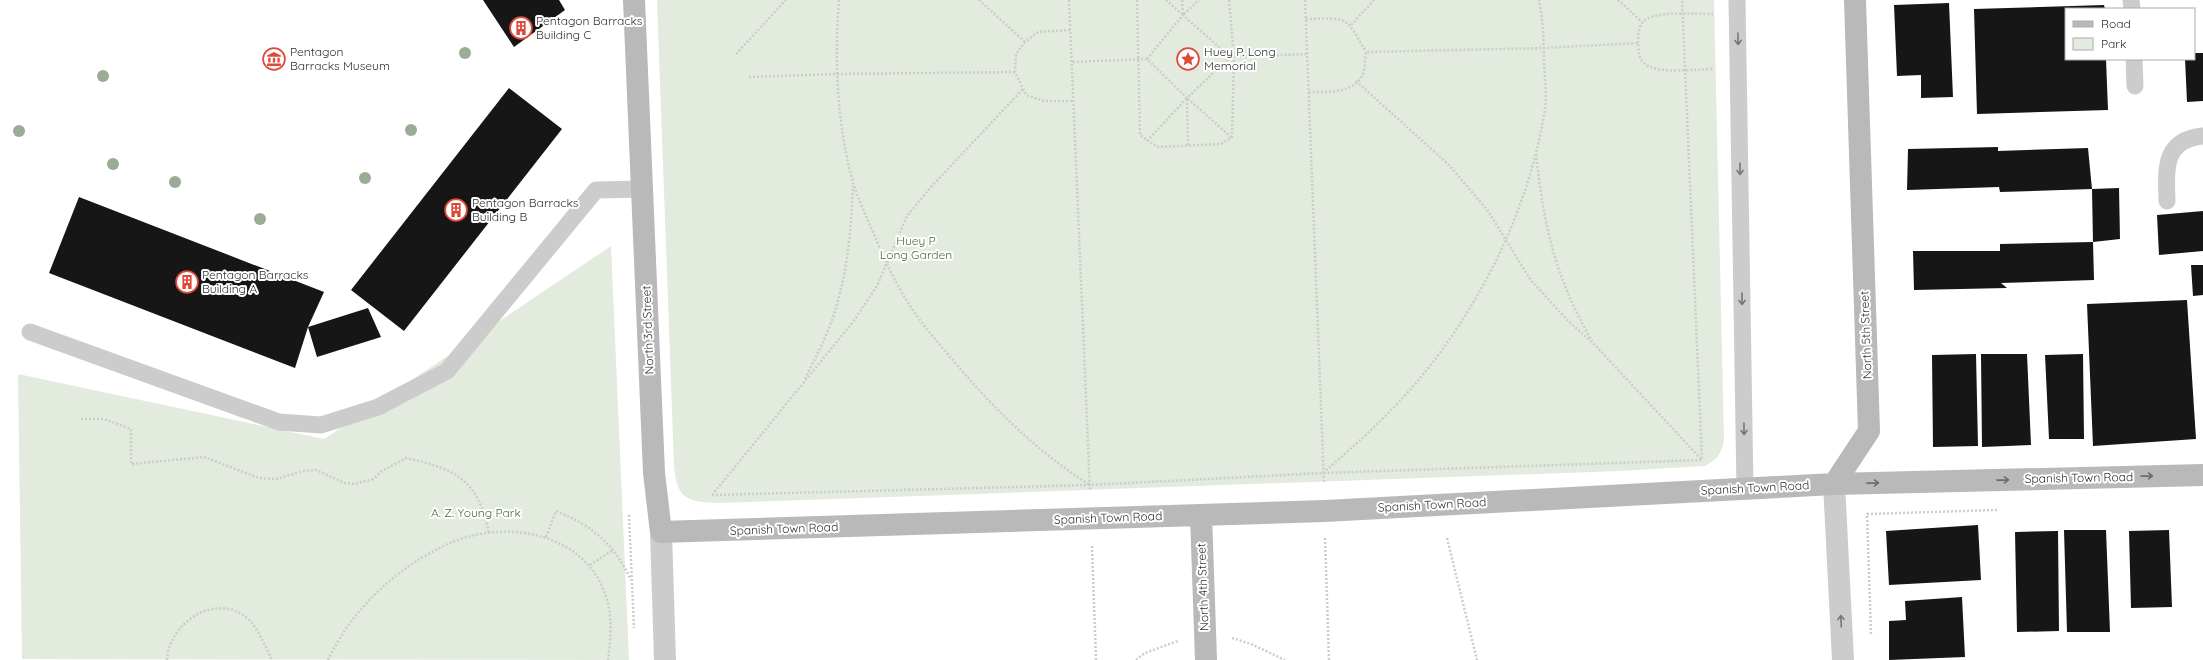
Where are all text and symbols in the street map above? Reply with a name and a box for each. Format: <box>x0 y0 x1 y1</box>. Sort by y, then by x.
legend <box>2065 8 2195 60</box>
place label: Pentagon Barracks Building C <box>536 13 643 42</box>
building icon: Pentagon Barracks Building C <box>508 15 534 41</box>
text: Road <box>2101 16 2131 31</box>
one-way arrow <box>1734 32 1742 45</box>
text: Park <box>2101 36 2126 51</box>
place label: Pentagon Barracks Museum <box>290 44 390 73</box>
place label: Huey P. Long Memorial <box>1204 44 1276 73</box>
museum icon: Pentagon Barracks Museum <box>261 46 287 72</box>
place icon: Huey P. Long Memorial <box>1175 46 1201 72</box>
one-way arrow <box>1736 162 1744 175</box>
place label: Pentagon Barracks Building B <box>472 195 579 224</box>
building icon: Pentagon Barracks Building B <box>443 197 469 223</box>
park label: Huey P Long Garden <box>880 233 952 262</box>
place label: Pentagon Barracks Building A <box>202 267 309 296</box>
building icon: Pentagon Barracks Building A <box>174 269 200 295</box>
street label: North 3rd Street <box>638 285 657 375</box>
street label: North 5th Street <box>1856 291 1875 379</box>
one-way arrow <box>1738 292 1746 305</box>
one-way arrow <box>1740 422 1748 435</box>
street label: Spanish Town Road <box>2025 469 2133 486</box>
one-way arrow <box>2140 472 2153 480</box>
one-way arrow <box>1996 476 2009 484</box>
street label: Spanish Town Road <box>1700 477 1810 498</box>
one-way arrow <box>1866 479 1879 487</box>
street label: Spanish Town Road <box>1377 494 1487 515</box>
park label: A. Z. Young Park <box>431 505 521 520</box>
street label: Spanish Town Road <box>1053 508 1163 527</box>
street label: Spanish Town Road <box>729 519 839 538</box>
street label: North 4th Street <box>1193 543 1212 631</box>
one-way arrow <box>1837 615 1845 628</box>

